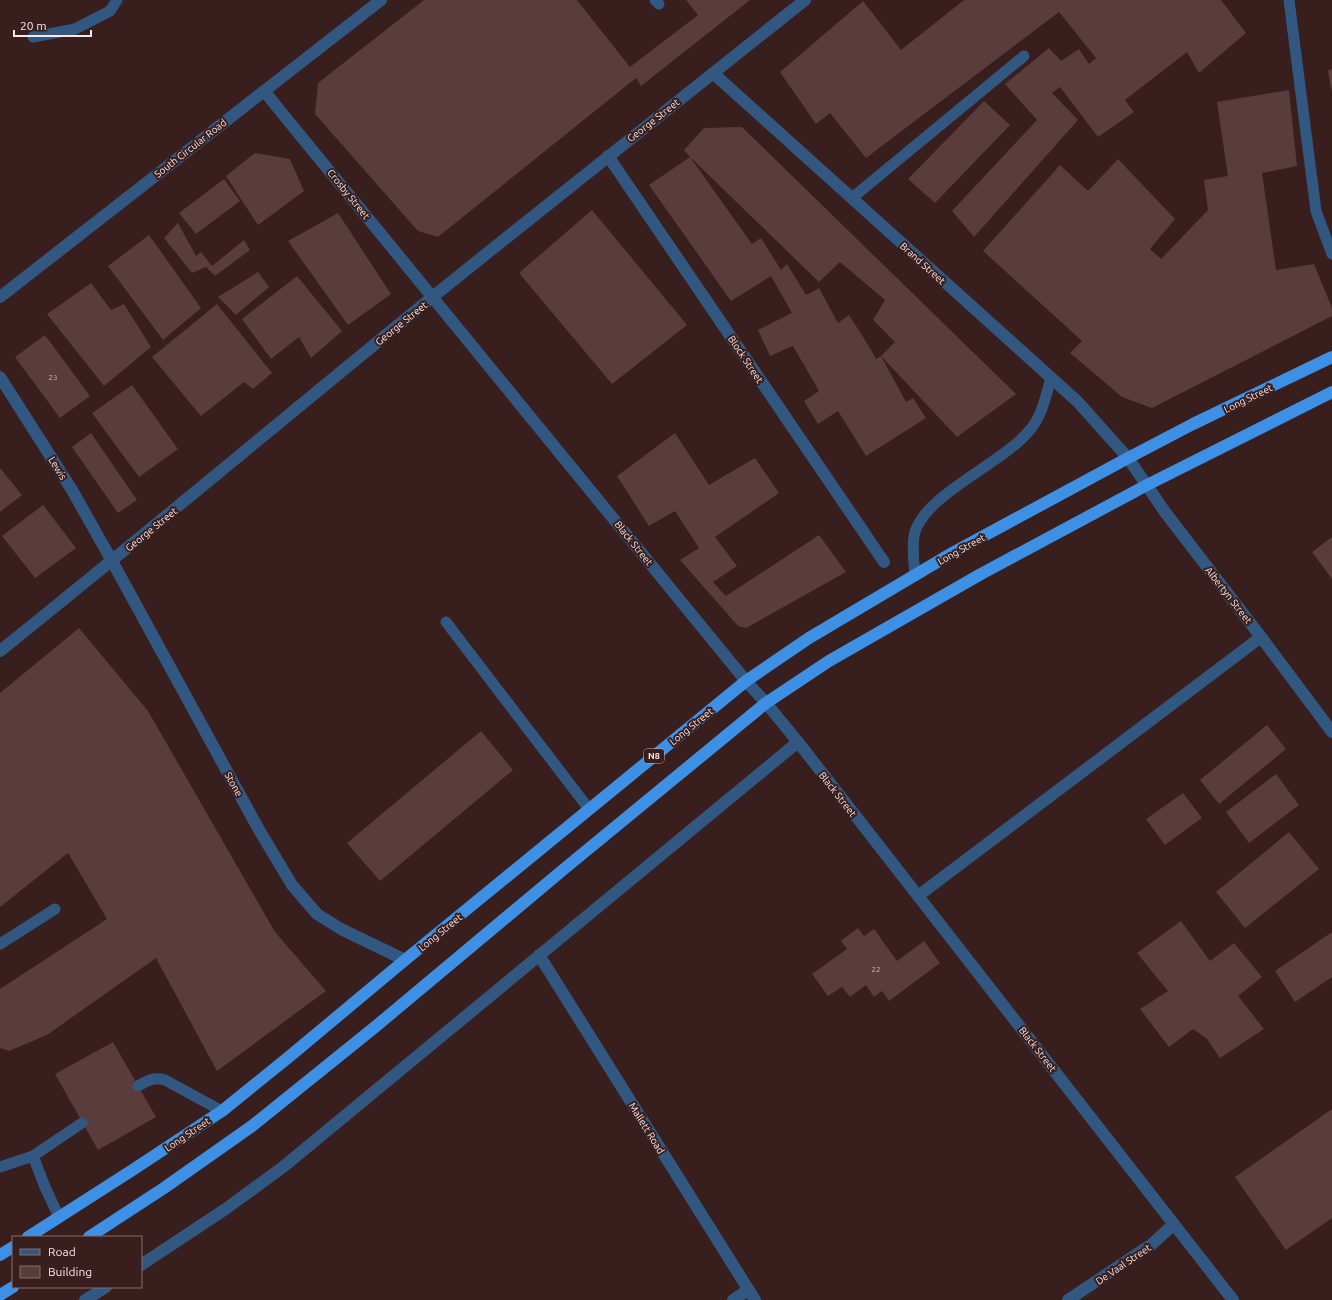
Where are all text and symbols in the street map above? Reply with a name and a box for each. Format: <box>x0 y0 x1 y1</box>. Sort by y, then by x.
scale bar <box>14 12 91 38</box>
text: 20 m <box>20 19 47 32</box>
street label: George Street <box>625 97 682 144</box>
street label: South Circular Road <box>152 117 229 180</box>
street label: Crosby Street <box>325 167 372 222</box>
street label: Brand Street <box>898 240 948 287</box>
street label: George Street <box>373 299 429 348</box>
street label: Block Street <box>726 334 765 385</box>
house number: 23 <box>48 373 58 382</box>
street label: Long Street <box>1222 382 1274 415</box>
street label: Lewis <box>46 455 69 482</box>
street label: George Street <box>123 505 179 554</box>
street label: Black Street <box>612 519 655 568</box>
street label: Long Street <box>936 532 987 567</box>
street label: Albertyn Street <box>1203 565 1254 626</box>
street label: Long Street <box>667 706 715 747</box>
road number: N8 <box>644 749 664 763</box>
street label: Stone <box>222 770 245 798</box>
street label: Black Street <box>817 770 859 819</box>
street label: Long Street <box>416 912 464 953</box>
house number: 22 <box>871 965 881 974</box>
street label: Black Street <box>1017 1025 1059 1074</box>
street label: Mallett Road <box>627 1101 667 1156</box>
street label: Long Street <box>162 1115 212 1154</box>
legend <box>12 1236 142 1288</box>
street label: De Vaal Street <box>1094 1242 1153 1287</box>
text: Road <box>48 1245 76 1258</box>
text: Building <box>48 1265 92 1278</box>

